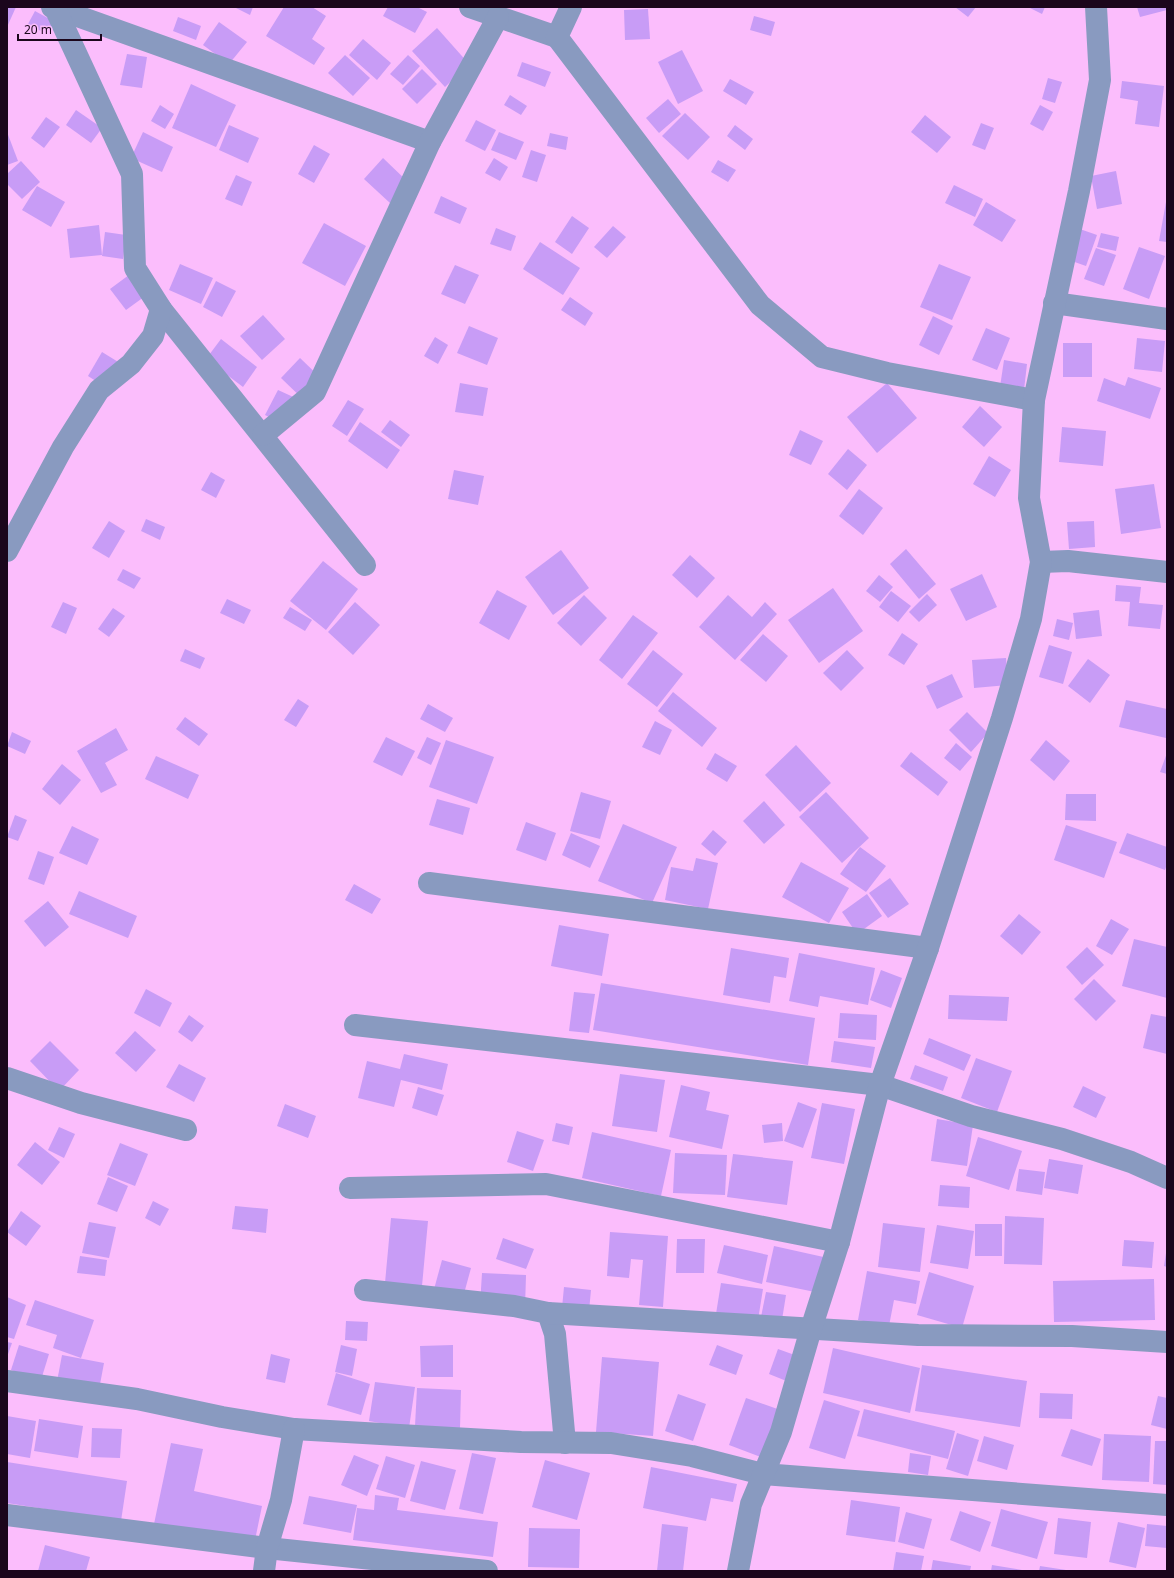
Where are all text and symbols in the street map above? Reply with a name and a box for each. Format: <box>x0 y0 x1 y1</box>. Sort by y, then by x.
scale bar <box>18 16 101 42</box>
text: 20 m <box>24 21 52 38</box>

